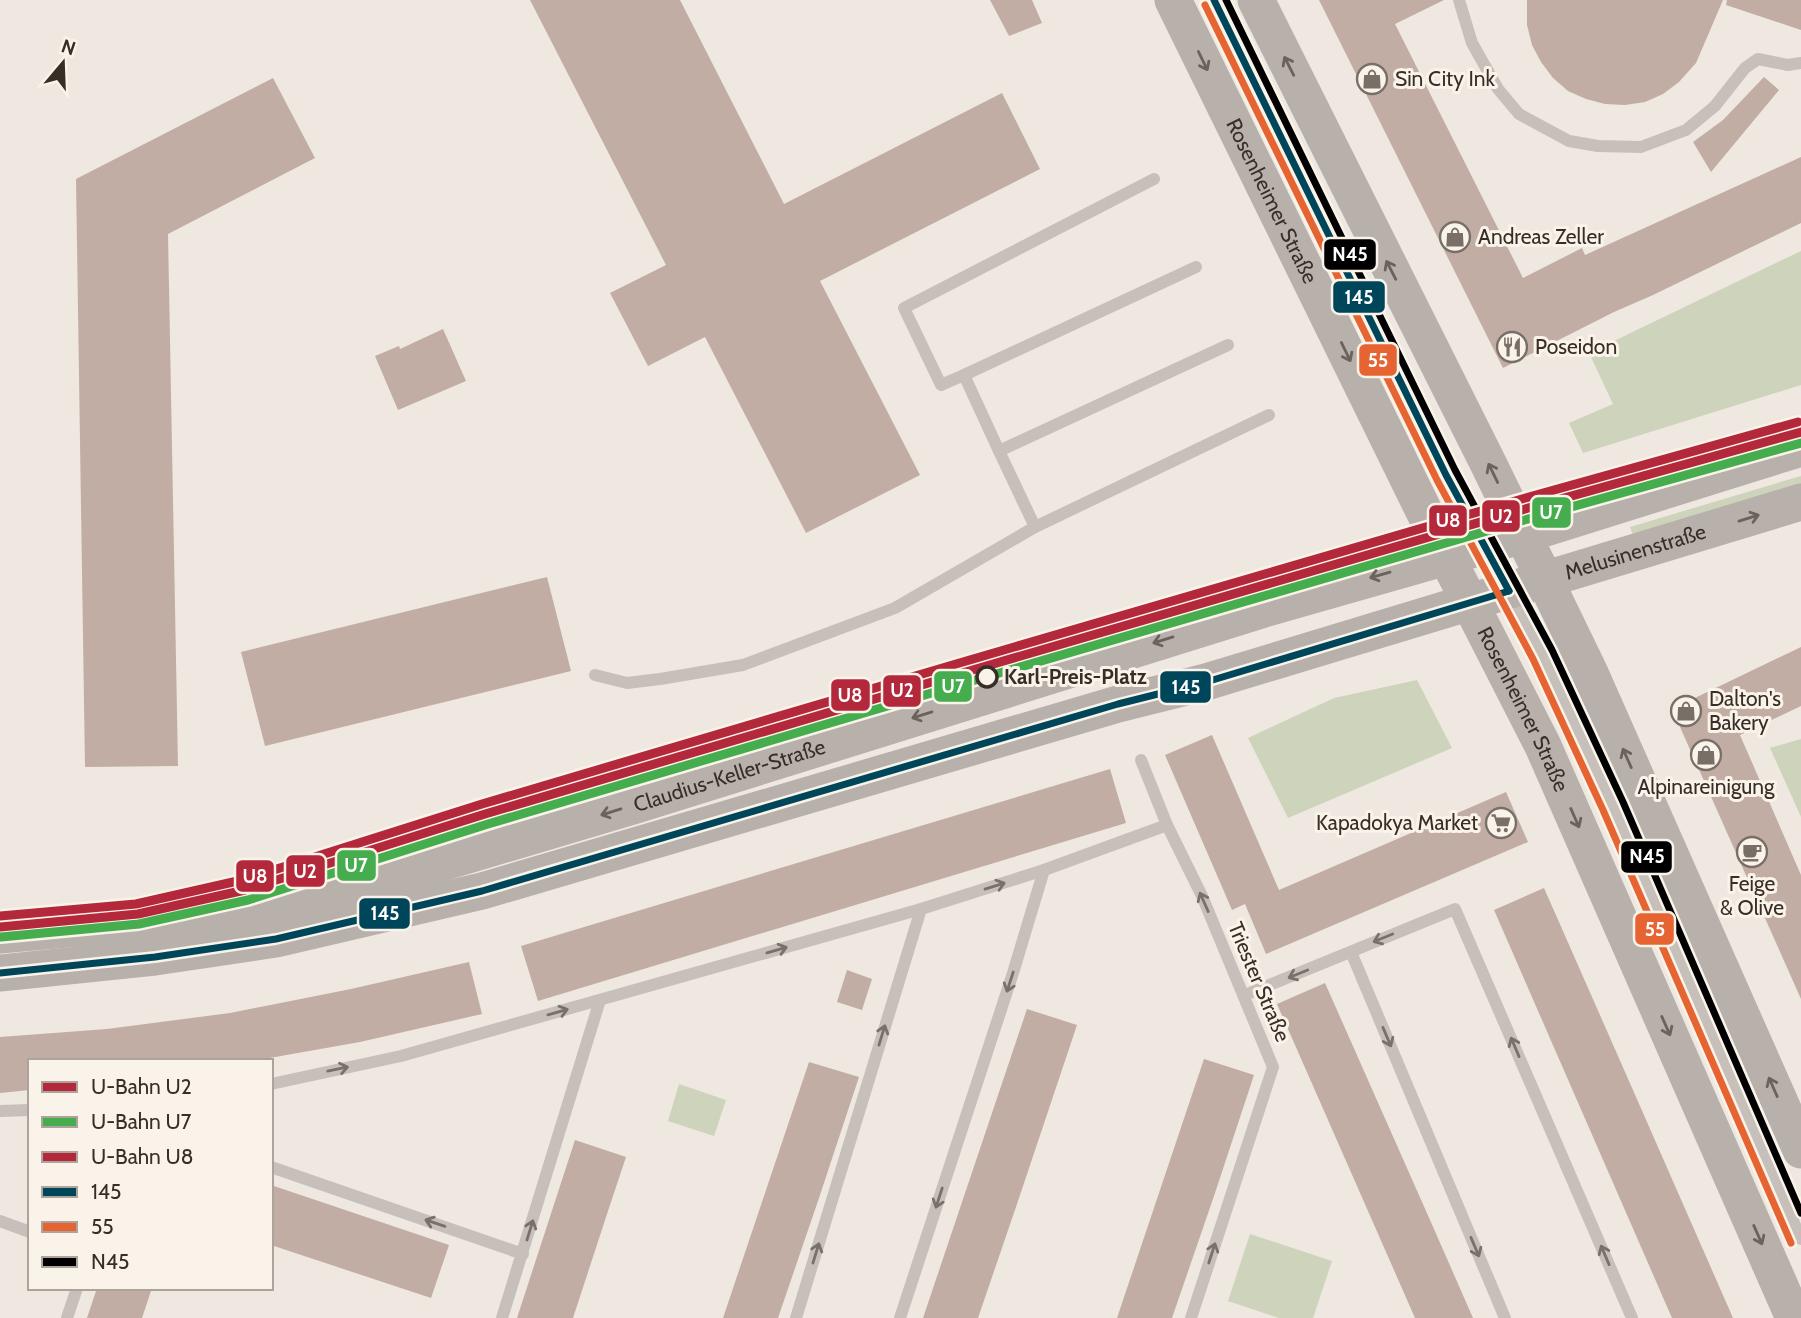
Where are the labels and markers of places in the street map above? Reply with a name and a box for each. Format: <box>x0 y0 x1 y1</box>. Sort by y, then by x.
shop icon: Sin City Ink <box>1355 62 1389 96</box>
place label: Sin City Ink <box>1395 66 1495 91</box>
shop icon: Andreas Zeller <box>1438 220 1472 254</box>
place label: Andreas Zeller <box>1478 224 1604 249</box>
restaurant icon: Poseidon <box>1495 330 1529 364</box>
place label: Poseidon <box>1535 334 1617 359</box>
place label: Karl-Preis-Platz <box>1004 664 1147 689</box>
marker: Karl-Preis-Platz <box>976 666 998 688</box>
place label: Dalton's Bakery <box>1709 686 1781 735</box>
shop icon: Dalton's Bakery <box>1669 694 1703 728</box>
shop icon: Alpinareinigung <box>1689 738 1723 772</box>
place label: Alpinareinigung <box>1637 774 1775 799</box>
supermarket icon: Kapadokya Market <box>1484 806 1518 840</box>
place label: Kapadokya Market <box>1316 810 1478 835</box>
cafe icon: Feige & Olive <box>1735 835 1769 869</box>
place label: Feige & Olive <box>1720 871 1784 920</box>

